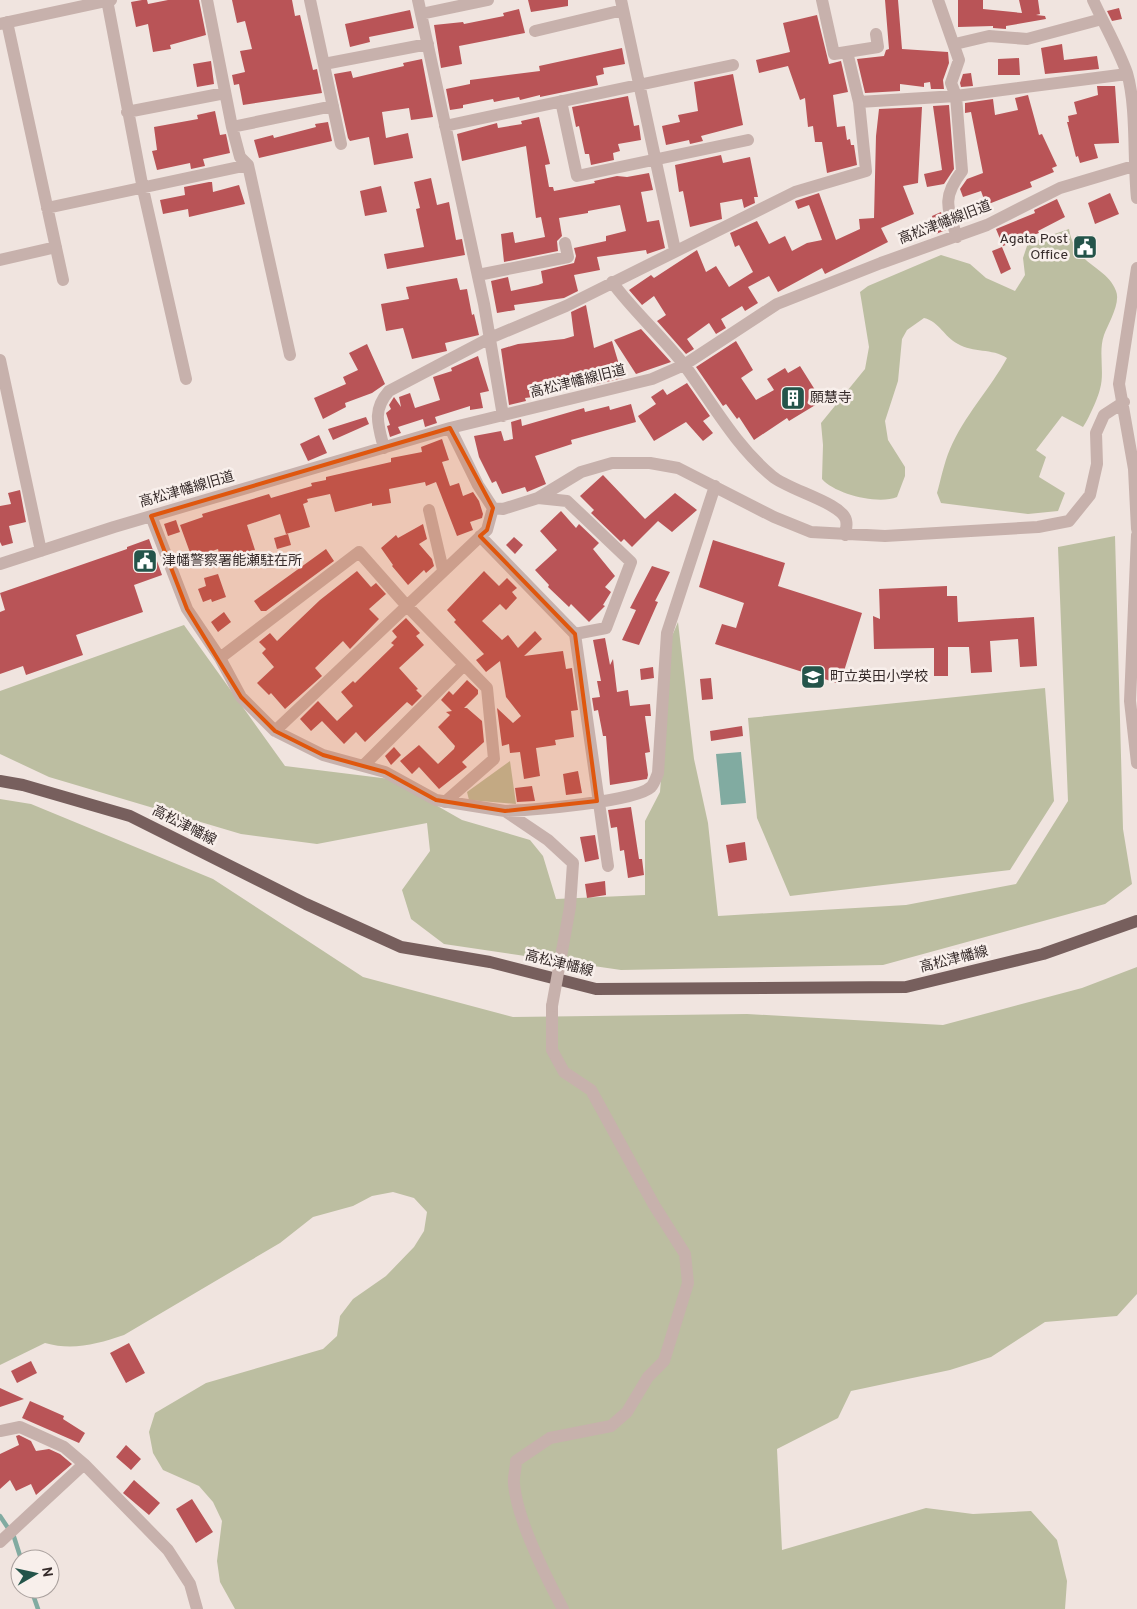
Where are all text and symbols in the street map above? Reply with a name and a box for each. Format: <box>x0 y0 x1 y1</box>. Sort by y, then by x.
street label: 高松津幡線旧道 <box>896 198 994 248</box>
place label: Agata Post Office <box>999 231 1068 264</box>
public building icon: Agata Post Office <box>1072 234 1098 260</box>
street label: 高松津幡線旧道 <box>528 362 628 402</box>
building icon: 願慧寺 <box>780 385 806 411</box>
place label: 願慧寺 <box>810 390 852 407</box>
street label: 高松津幡線旧道 <box>138 468 236 512</box>
public building icon: 津幡警察署能瀬駐在所 <box>132 548 158 574</box>
place label: 津幡警察署能瀬駐在所 <box>162 552 302 570</box>
school or university icon: 町立英田小学校 <box>800 664 826 690</box>
place label: 町立英田小学校 <box>830 669 928 686</box>
street label: 高松津幡線 <box>149 803 219 849</box>
street label: 高松津幡線 <box>918 943 990 977</box>
street label: 高松津幡線 <box>523 947 595 981</box>
north arrow <box>10 1549 60 1599</box>
text: N <box>37 1566 56 1579</box>

